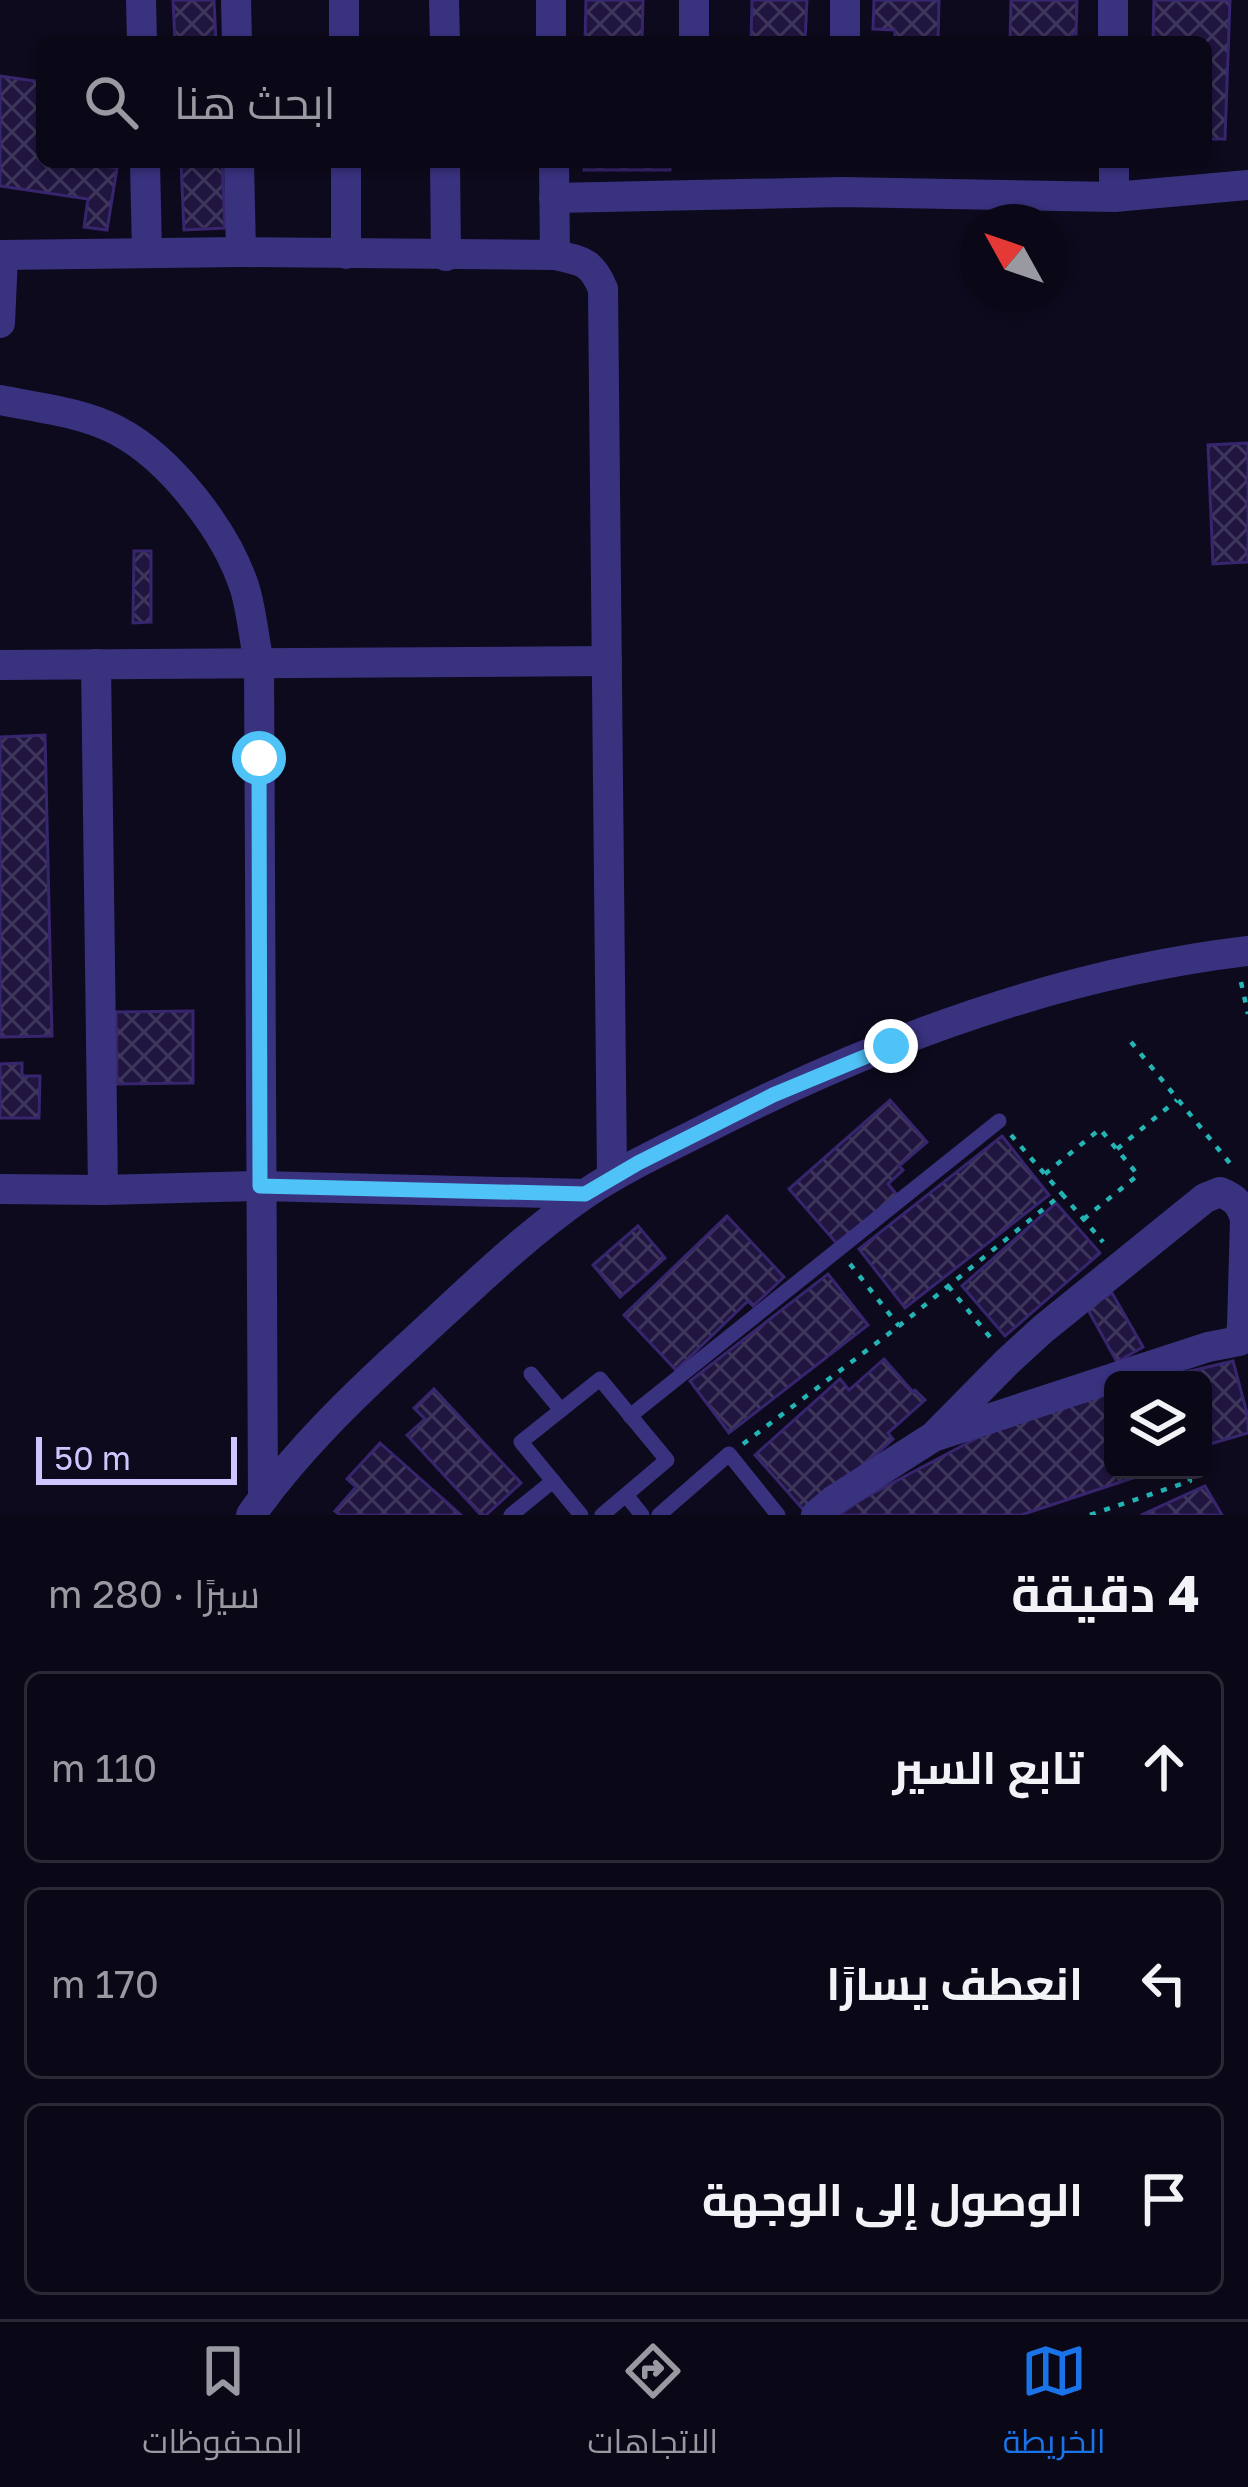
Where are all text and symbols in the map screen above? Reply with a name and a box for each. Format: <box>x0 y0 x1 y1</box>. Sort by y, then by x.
search box <box>36 36 1212 168</box>
icon: search <box>78 69 144 135</box>
text: ابحث هنا <box>174 75 336 129</box>
north arrow <box>960 204 1068 312</box>
route start <box>232 731 286 785</box>
route end <box>864 1019 918 1073</box>
map controls <box>1104 1371 1212 1479</box>
button: layers <box>1104 1371 1212 1479</box>
scale bar <box>36 1431 237 1484</box>
text: 50 m <box>54 1438 131 1477</box>
text: 4 دقيقة <box>1011 1562 1200 1623</box>
text: سيرًا · 280 m <box>48 1570 260 1617</box>
icon: ahead <box>1131 1734 1197 1800</box>
text: تابع السير <box>893 1740 1083 1794</box>
text: 110 m <box>51 1744 157 1791</box>
icon: left <box>1131 1950 1197 2016</box>
text: انعطف يسارًا <box>826 1956 1083 2010</box>
text: 170 m <box>51 1960 159 2007</box>
icon: arrive <box>1131 2166 1197 2232</box>
text: الوصول إلى الوجهة <box>702 2172 1083 2226</box>
tab: المحفوظات <box>142 2338 303 2472</box>
tab: الاتجاهات <box>588 2338 718 2472</box>
tab: الخريطة <box>1003 2338 1106 2472</box>

